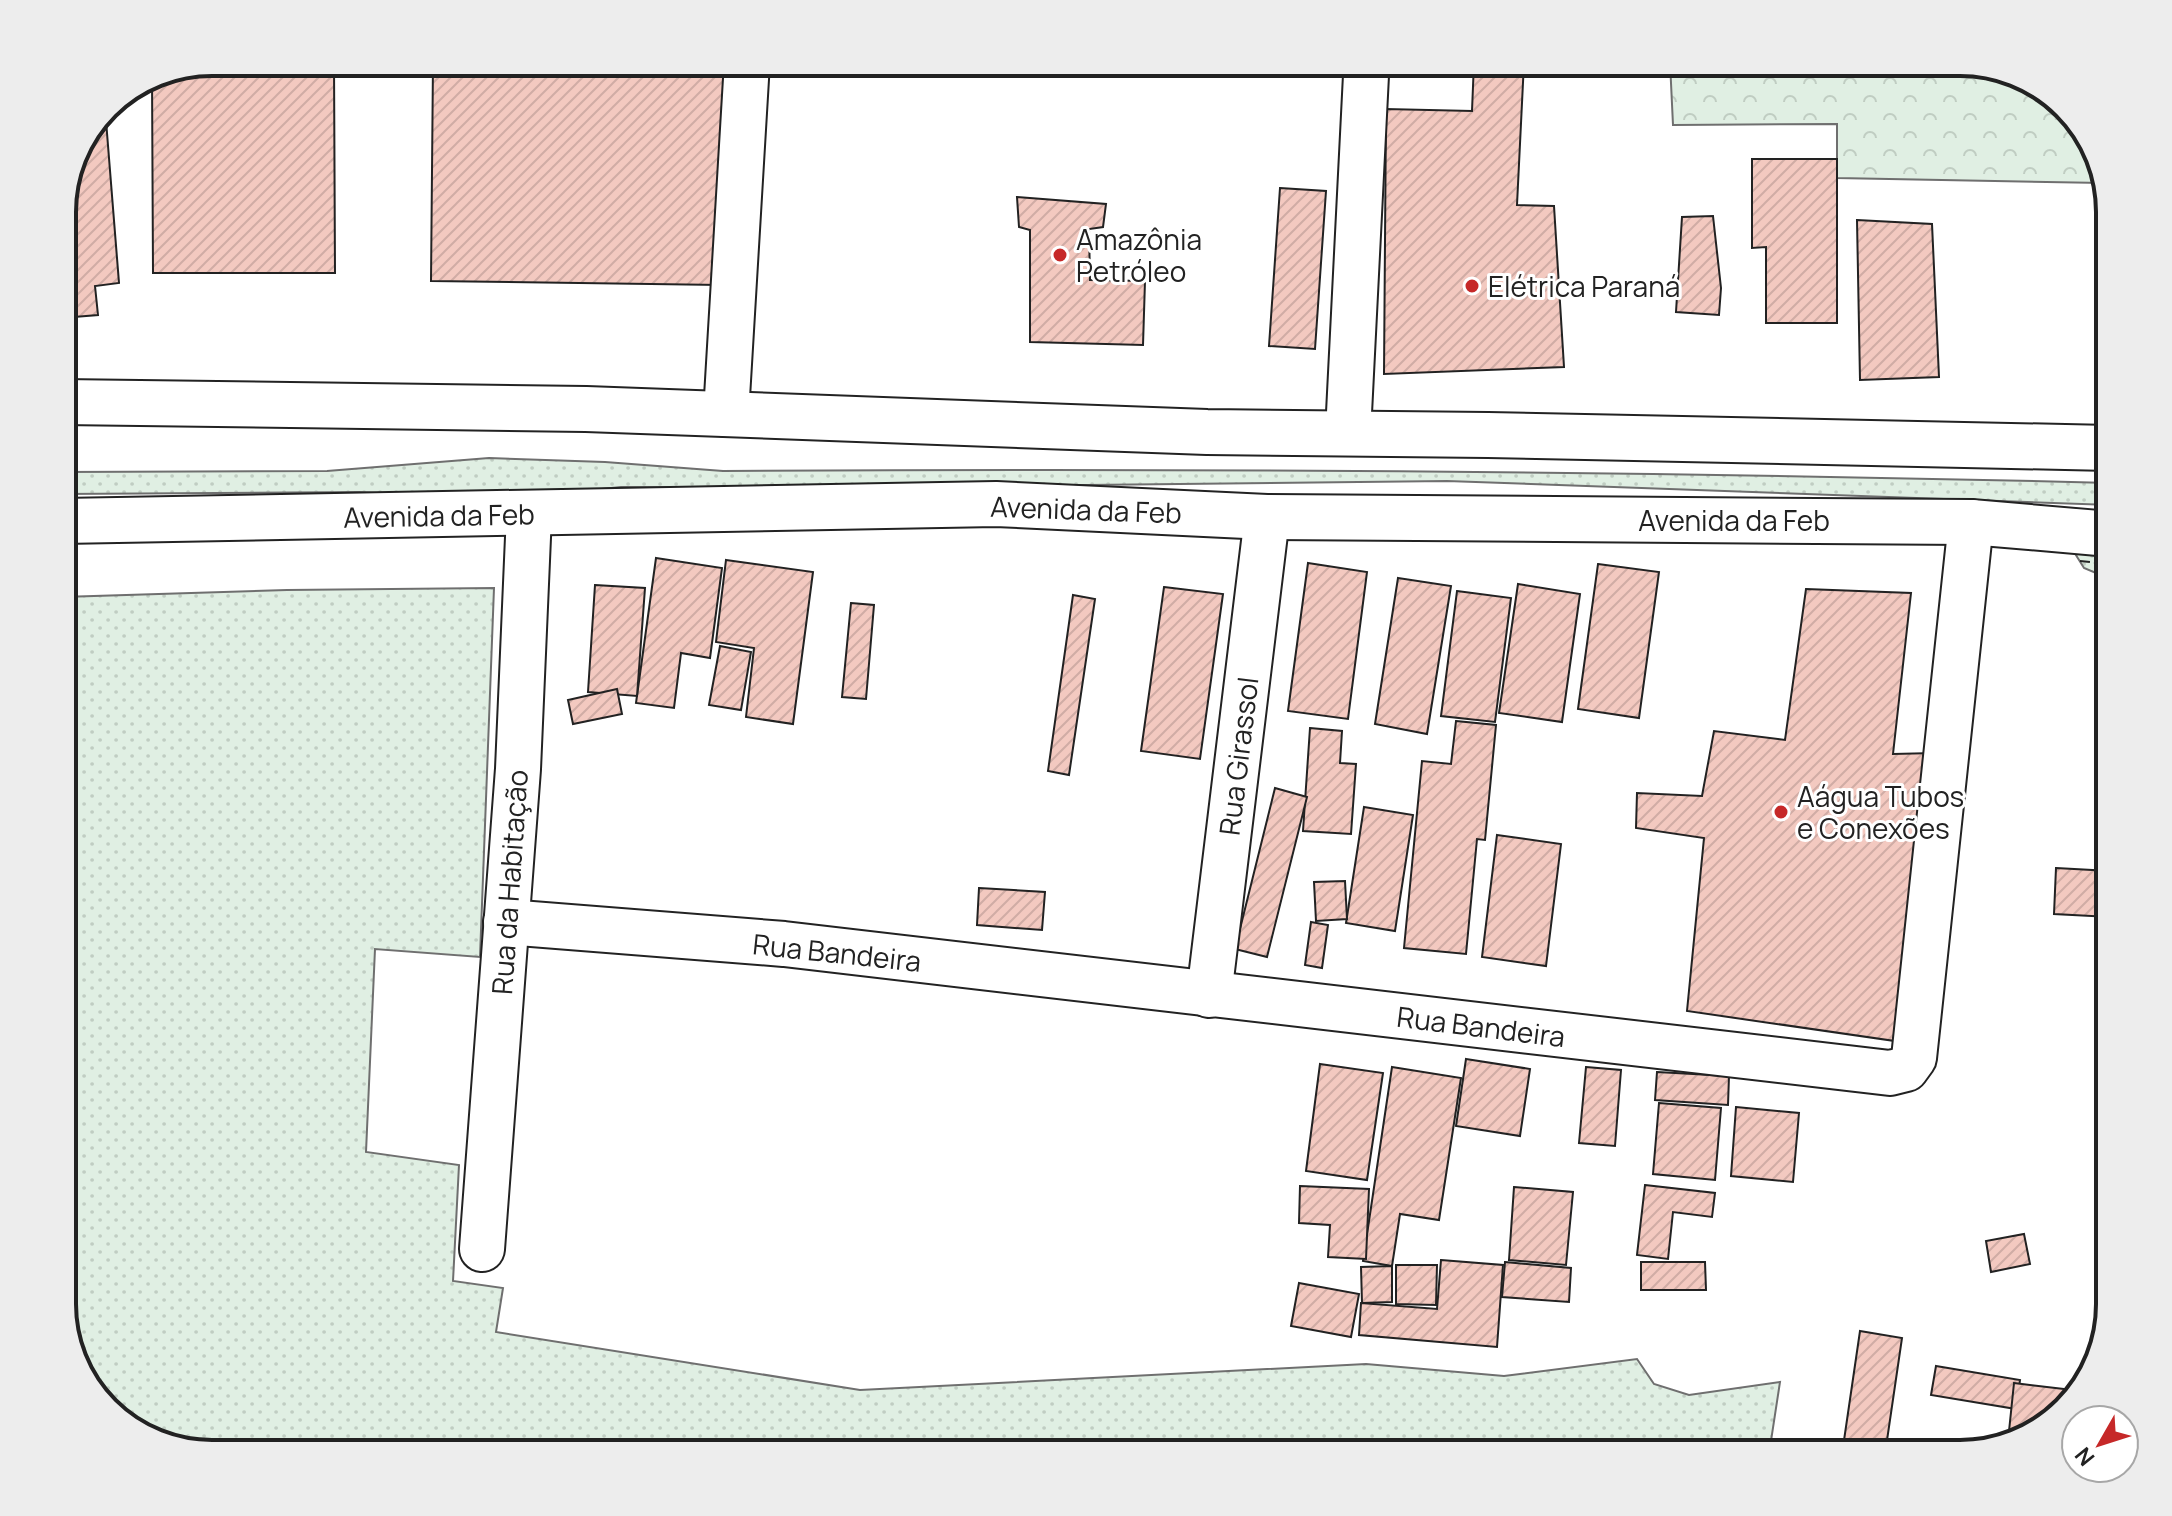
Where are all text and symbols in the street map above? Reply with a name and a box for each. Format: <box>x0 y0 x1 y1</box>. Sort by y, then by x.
place label: Amazônia Petróleo <box>1076 220 1202 290</box>
marker: Amazônia Petróleo <box>1051 246 1069 264</box>
place label: Elétrica Paraná <box>1488 267 1680 305</box>
marker: Elétrica Paraná <box>1463 277 1481 295</box>
street label: Avenida da Feb <box>990 487 1182 531</box>
street label: Avenida da Feb <box>343 494 535 536</box>
street label: Avenida da Feb <box>1638 501 1830 539</box>
street label: Rua Girassol <box>1209 675 1267 837</box>
street label: Rua da Habitação <box>482 768 536 996</box>
place label: Aágua Tubos e Conexões <box>1797 777 1964 847</box>
marker: Aágua Tubos e Conexões <box>1772 803 1790 821</box>
street label: Rua Bandeira <box>751 924 923 980</box>
street label: Rua Bandeira <box>1395 997 1567 1055</box>
north arrow <box>2060 1404 2140 1484</box>
text: N <box>2068 1441 2101 1472</box>

